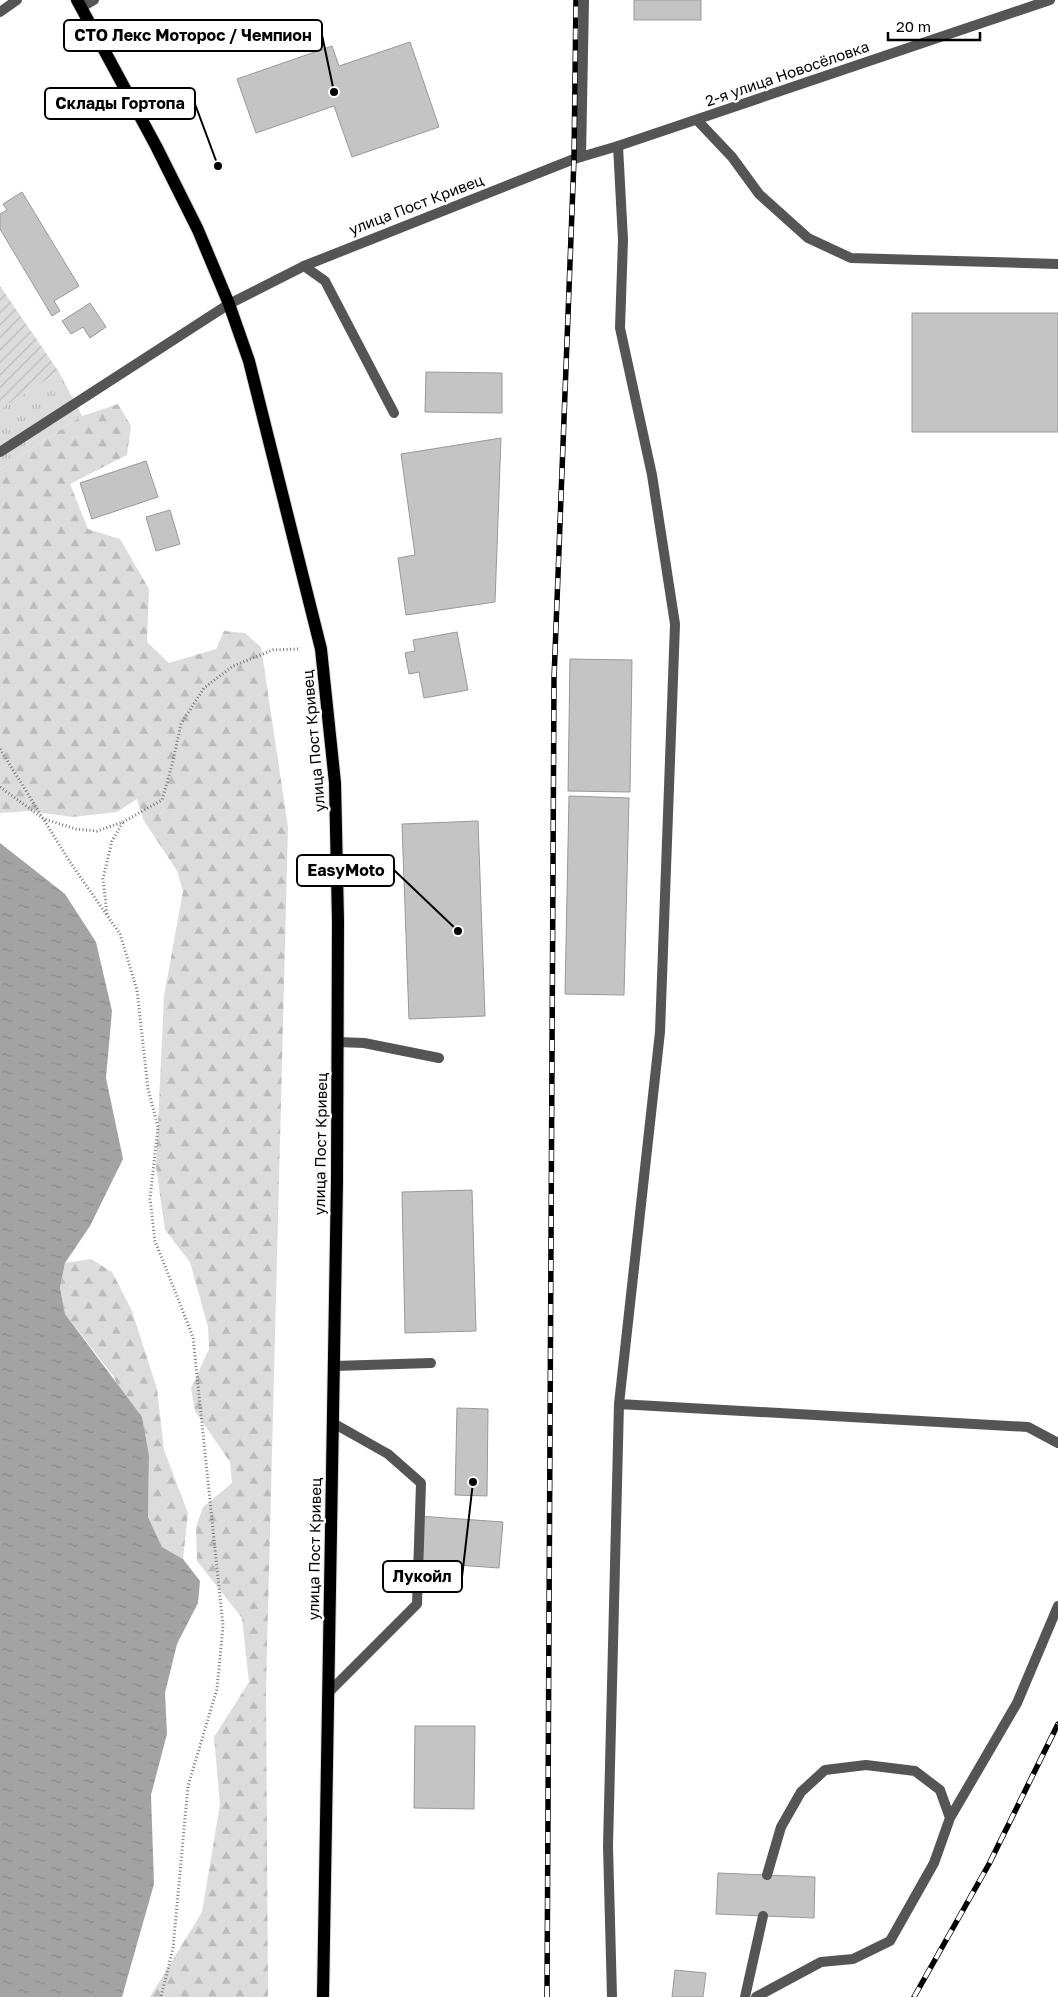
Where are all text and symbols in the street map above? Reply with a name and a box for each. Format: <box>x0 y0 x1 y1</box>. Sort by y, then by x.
scale bar <box>888 10 980 42</box>
text: 20 m <box>896 17 931 35</box>
callout: СТО Лекс Моторос / Чемпион <box>64 20 322 51</box>
text: СТО Лекс Моторос / Чемпион <box>74 25 312 45</box>
street label: 2-я улица Новосёловка <box>703 36 871 110</box>
callout: Склады Гортопа <box>45 88 195 119</box>
text: Склады Гортопа <box>55 93 185 113</box>
street label: улица Пост Кривец <box>346 170 486 238</box>
street label: улица Пост Кривец <box>298 669 328 813</box>
callout: EasyMoto <box>297 855 394 886</box>
text: EasyMoto <box>307 860 385 880</box>
street label: улица Пост Кривец <box>310 1073 330 1215</box>
street label: улица Пост Кривец <box>304 1478 324 1620</box>
callout: Лукойл <box>383 1561 462 1592</box>
text: Лукойл <box>392 1566 452 1586</box>

